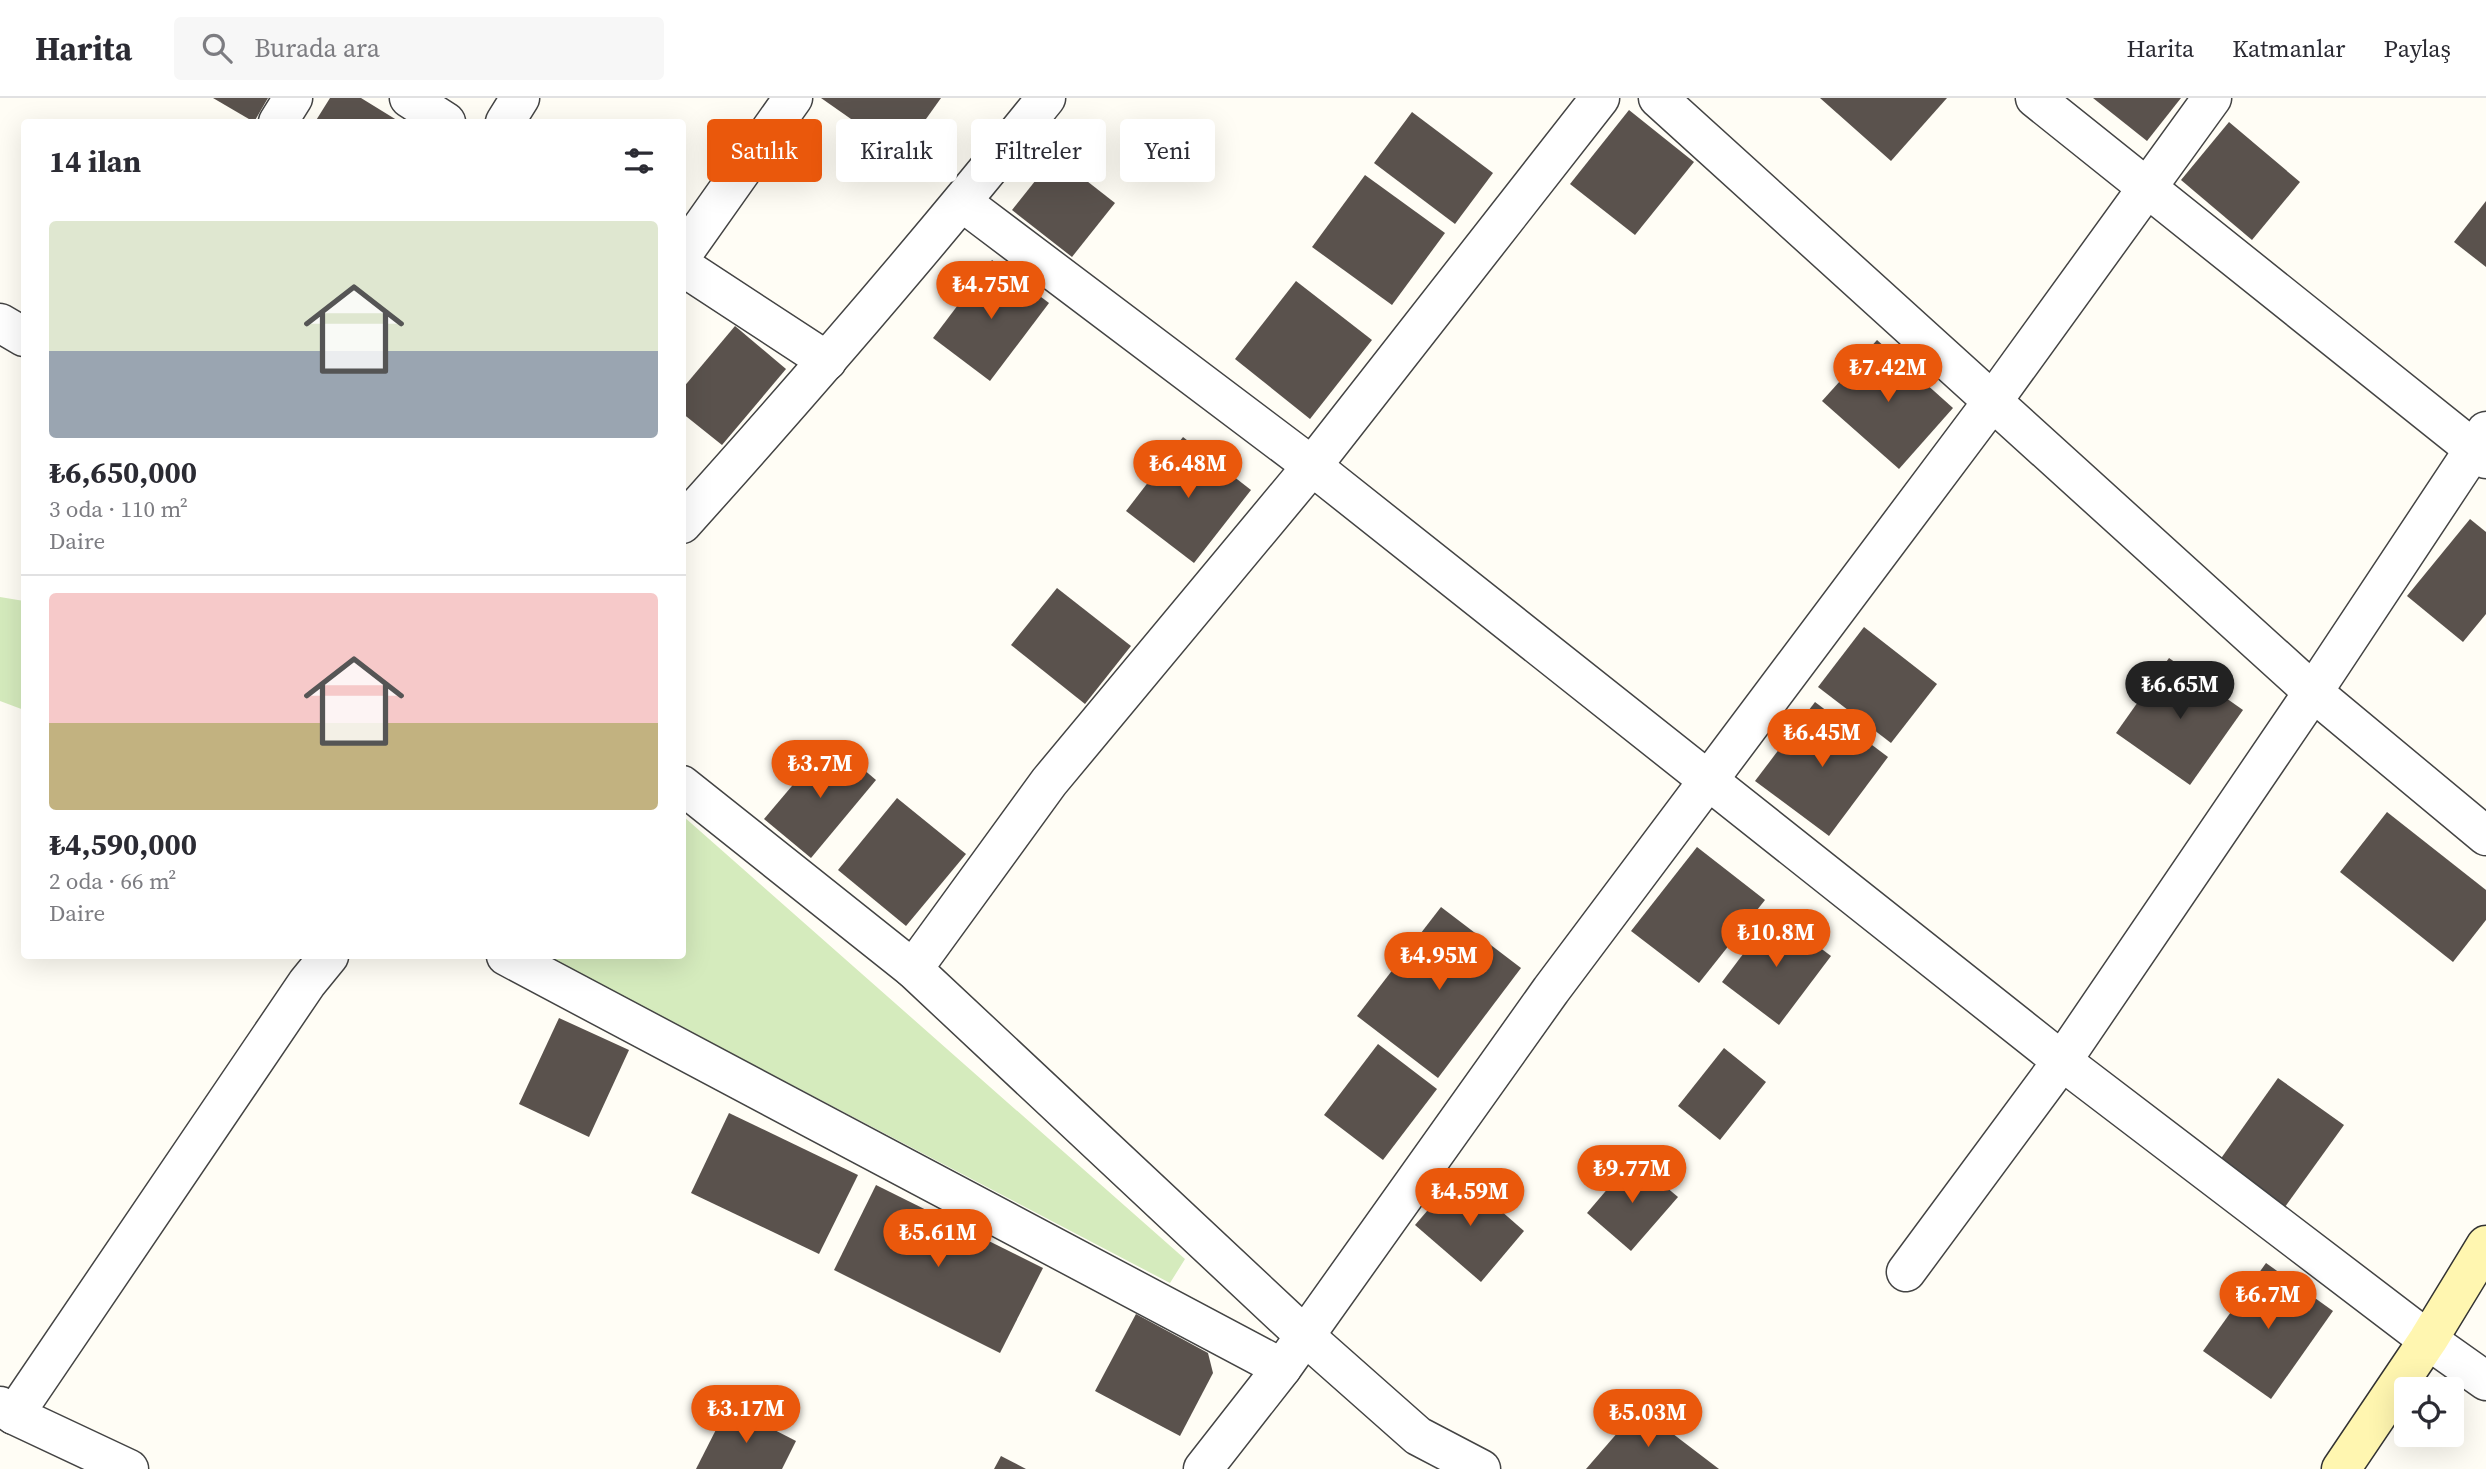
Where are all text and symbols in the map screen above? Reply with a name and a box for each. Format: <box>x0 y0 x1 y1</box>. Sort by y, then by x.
search box <box>174 17 664 80</box>
text: Harita <box>35 26 132 71</box>
icon: search <box>198 29 236 67</box>
text: Burada ara <box>254 30 380 66</box>
text: Harita <box>2126 32 2194 65</box>
text: Katmanlar <box>2232 32 2346 65</box>
text: Paylaş <box>2384 32 2451 65</box>
chip: Satılık <box>707 119 822 182</box>
chip: Kiralık <box>836 119 957 182</box>
chip: Filtreler <box>971 119 1106 182</box>
chip: Yeni <box>1120 119 1215 182</box>
text: 14 ilan <box>49 141 141 182</box>
icon: filters <box>620 142 658 180</box>
pin: ₺4.75M <box>934 262 1048 321</box>
icon: home <box>291 266 417 392</box>
text: ₺4.75M <box>952 268 1030 300</box>
pin: ₺7.42M <box>1831 344 1945 404</box>
text: ₺7.42M <box>1849 351 1927 383</box>
pin: ₺6.48M <box>1131 440 1245 500</box>
text: ₺6.48M <box>1149 447 1227 479</box>
text: ₺6,650,000 <box>49 452 197 493</box>
text: 3 oda · 110 m² <box>49 493 188 525</box>
text: Daire <box>49 525 105 557</box>
icon: home <box>291 638 417 764</box>
pin: ₺6.65M <box>2123 662 2237 721</box>
text: ₺6.65M <box>2141 668 2219 700</box>
pin: ₺6.45M <box>1765 710 1879 769</box>
text: ₺6.45M <box>1783 716 1861 748</box>
pin: ₺3.7M <box>771 740 869 800</box>
text: ₺3.7M <box>788 747 852 779</box>
text: ₺4,590,000 <box>49 824 197 865</box>
text: 2 oda · 66 m² <box>49 865 177 897</box>
text: Daire <box>49 897 105 929</box>
pin: ₺10.8M <box>1719 910 1833 969</box>
text: ₺10.8M <box>1737 916 1815 948</box>
pin: ₺4.95M <box>1382 932 1496 992</box>
text: ₺4.95M <box>1400 939 1478 971</box>
pin: ₺9.77M <box>1575 1146 1689 1205</box>
text: ₺9.77M <box>1593 1152 1671 1184</box>
pin: ₺4.59M <box>1413 1168 1527 1228</box>
text: ₺4.59M <box>1431 1175 1509 1207</box>
pin: ₺5.61M <box>881 1210 995 1269</box>
text: ₺5.61M <box>899 1216 977 1248</box>
pin: ₺6.7M <box>2219 1272 2317 1331</box>
text: ₺6.7M <box>2236 1278 2300 1310</box>
map controls <box>2394 1377 2464 1447</box>
button: locate <box>2394 1377 2464 1447</box>
pin: ₺3.17M <box>689 1386 803 1445</box>
pin: ₺5.03M <box>1591 1390 1705 1449</box>
text: ₺3.17M <box>707 1392 785 1424</box>
text: ₺5.03M <box>1609 1396 1687 1428</box>

